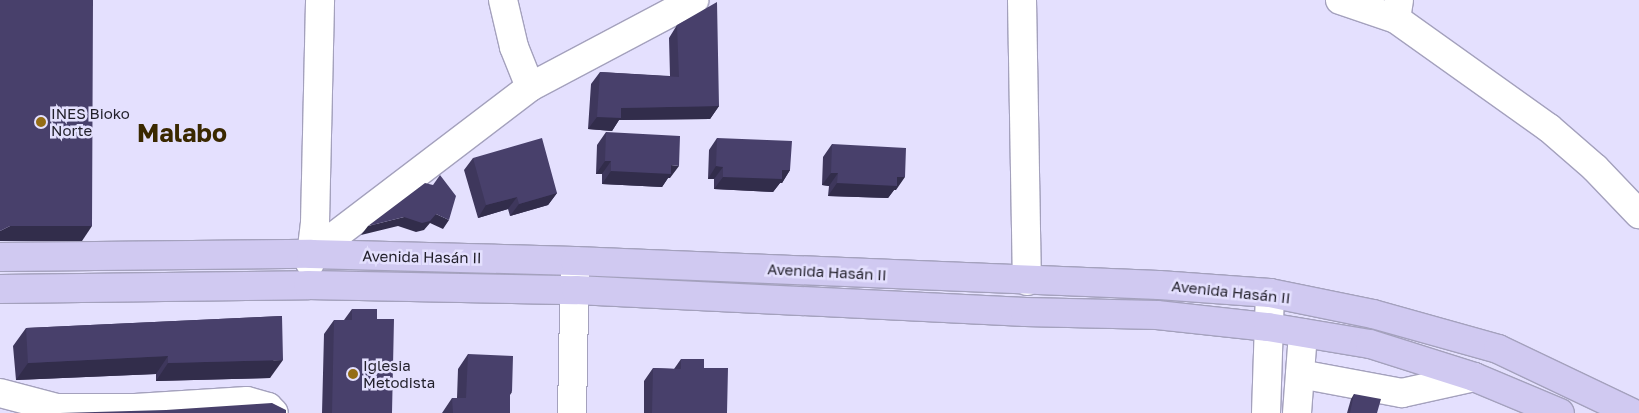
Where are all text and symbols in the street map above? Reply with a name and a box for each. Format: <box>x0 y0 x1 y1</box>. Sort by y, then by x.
place label: INES Bioko Norte <box>51 104 130 139</box>
marker: INES Bioko Norte <box>35 116 47 128</box>
district label: Malabo <box>137 118 227 148</box>
street label: Avenida Hasán II <box>362 247 482 267</box>
street label: Avenida Hasán II <box>767 260 887 284</box>
street label: Avenida Hasán II <box>1171 277 1291 307</box>
place label: Iglesia Metodista <box>363 356 435 391</box>
marker: Iglesia Metodista <box>347 368 359 380</box>

